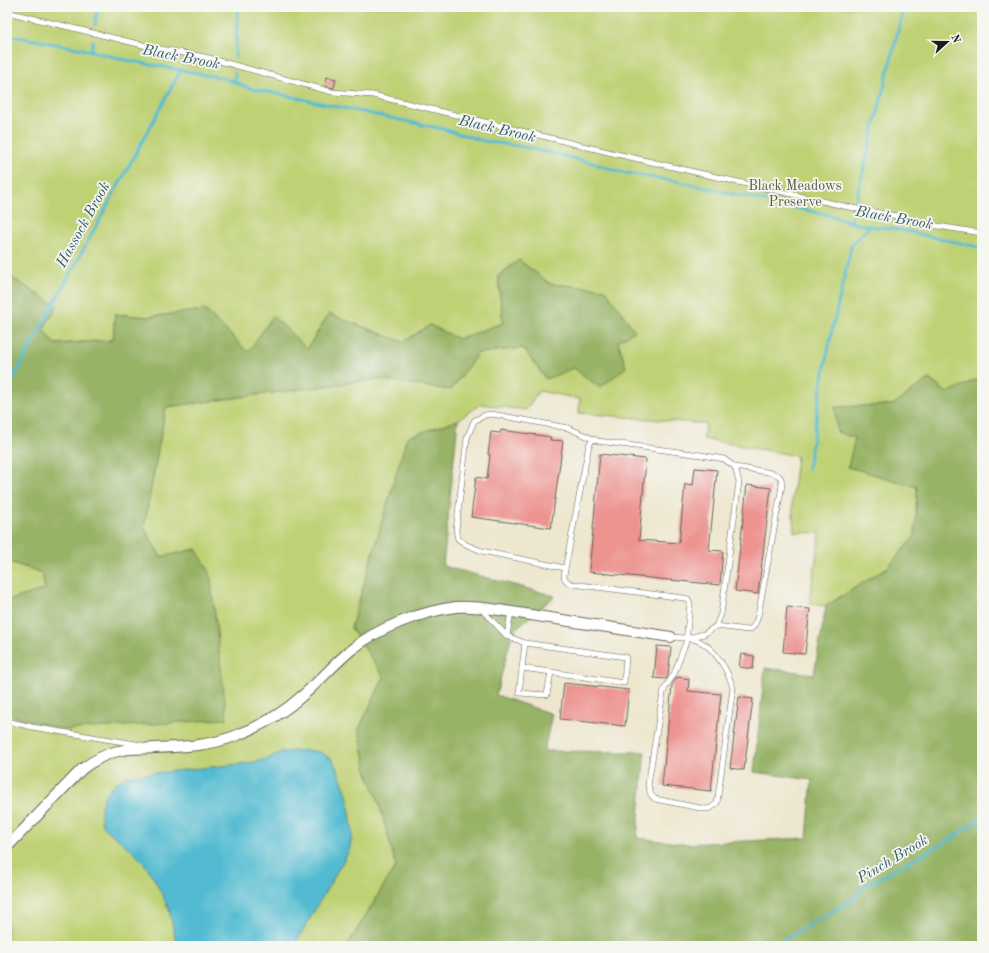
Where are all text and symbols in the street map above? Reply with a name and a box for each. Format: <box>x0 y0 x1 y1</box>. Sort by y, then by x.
north arrow <box>927 22 967 62</box>
text: N <box>948 33 962 45</box>
water label: Black Brook <box>140 43 221 73</box>
water label: Black Brook <box>456 114 537 146</box>
park label: Black Meadows Preserve <box>748 179 842 209</box>
water label: Hassock Brook <box>54 180 114 271</box>
water label: Black Brook <box>853 205 934 233</box>
water label: Pinch Brook <box>854 833 931 887</box>

